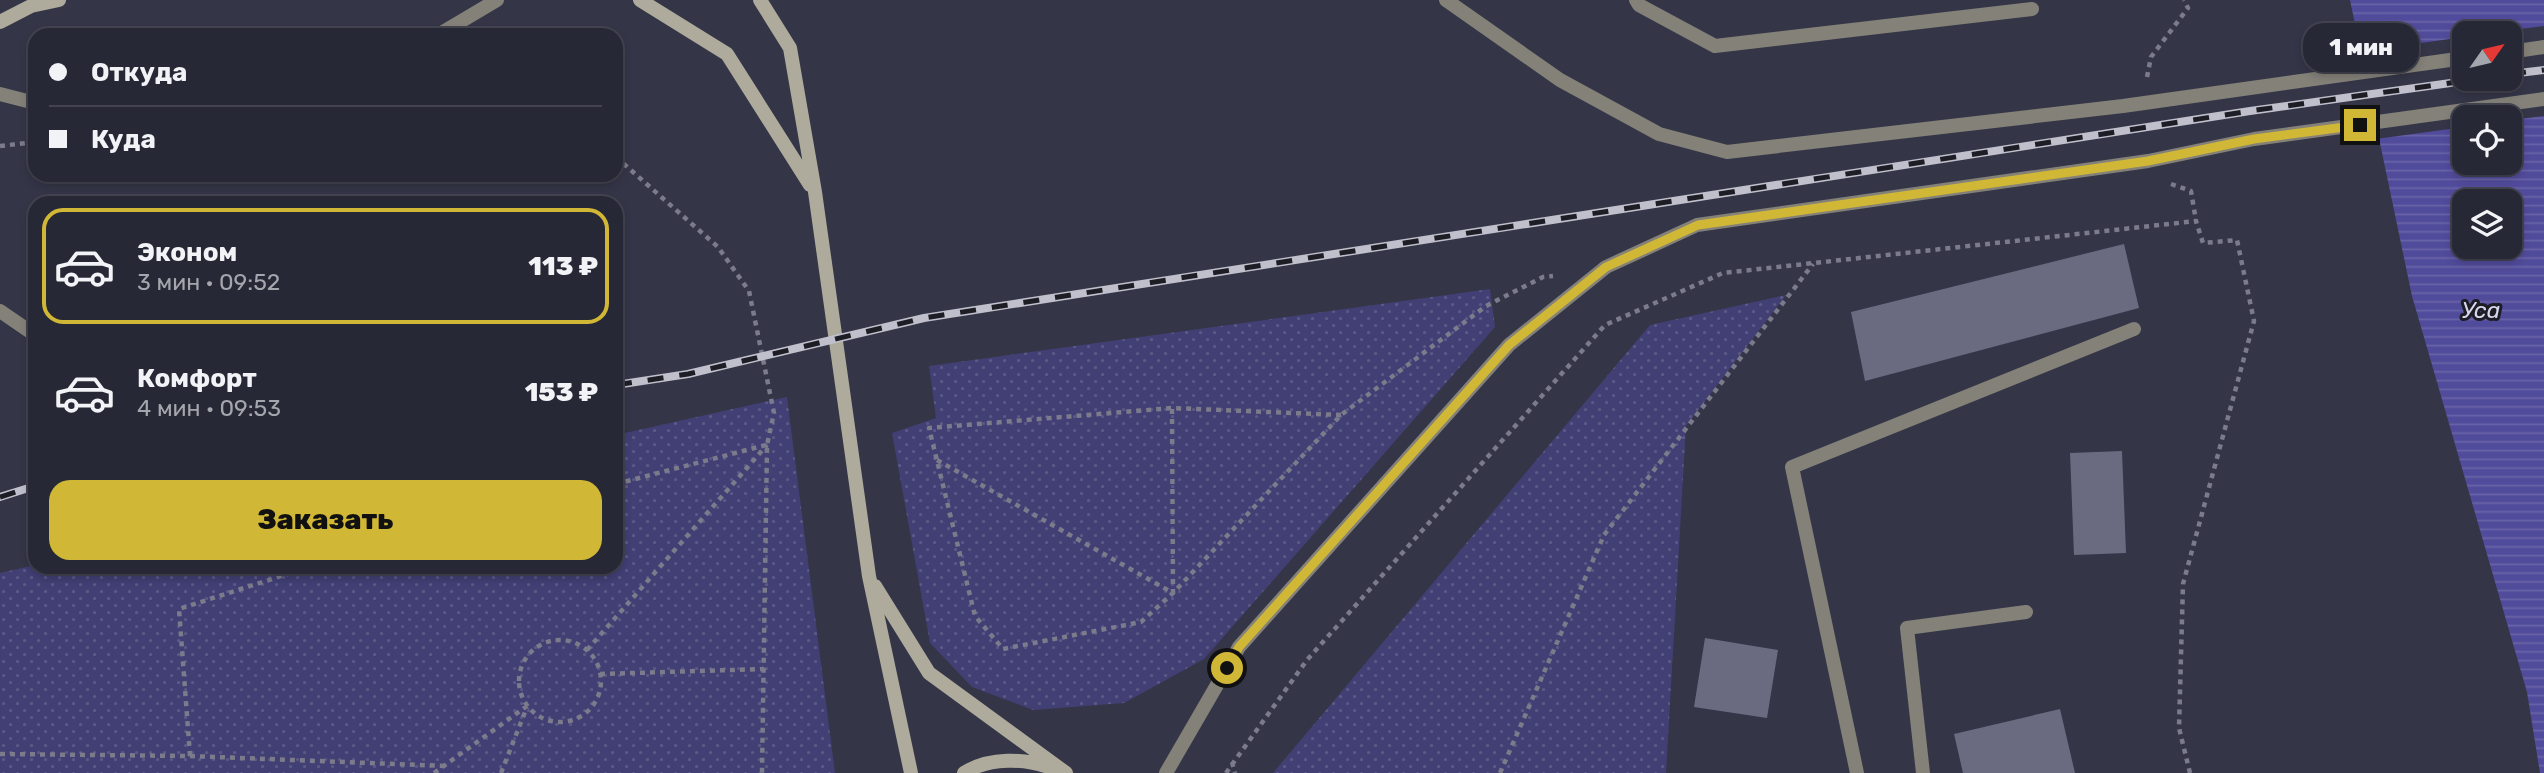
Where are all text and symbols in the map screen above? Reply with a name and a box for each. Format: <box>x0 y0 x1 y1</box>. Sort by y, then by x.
north arrow <box>2452 21 2522 91</box>
map controls <box>2452 21 2522 259</box>
callout: 1 мин <box>2302 24 2418 72</box>
text: 1 мин <box>2329 33 2393 61</box>
text: Откуда <box>91 57 187 88</box>
button: locate <box>2452 105 2522 175</box>
route end <box>2344 109 2376 141</box>
text: Куда <box>91 124 156 155</box>
button: layers <box>2452 189 2522 259</box>
icon: car <box>53 235 116 298</box>
text: Эконом <box>137 237 237 268</box>
text: 113 ₽ <box>528 251 598 282</box>
text: 3 мин · 09:52 <box>137 268 280 296</box>
water label: Уса <box>2462 296 2500 324</box>
icon: car <box>53 361 116 424</box>
text: Комфорт <box>137 363 257 394</box>
text: 153 ₽ <box>525 377 598 408</box>
text: 4 мин · 09:53 <box>137 394 281 422</box>
button: Заказать <box>49 480 602 560</box>
route start <box>1211 652 1243 684</box>

